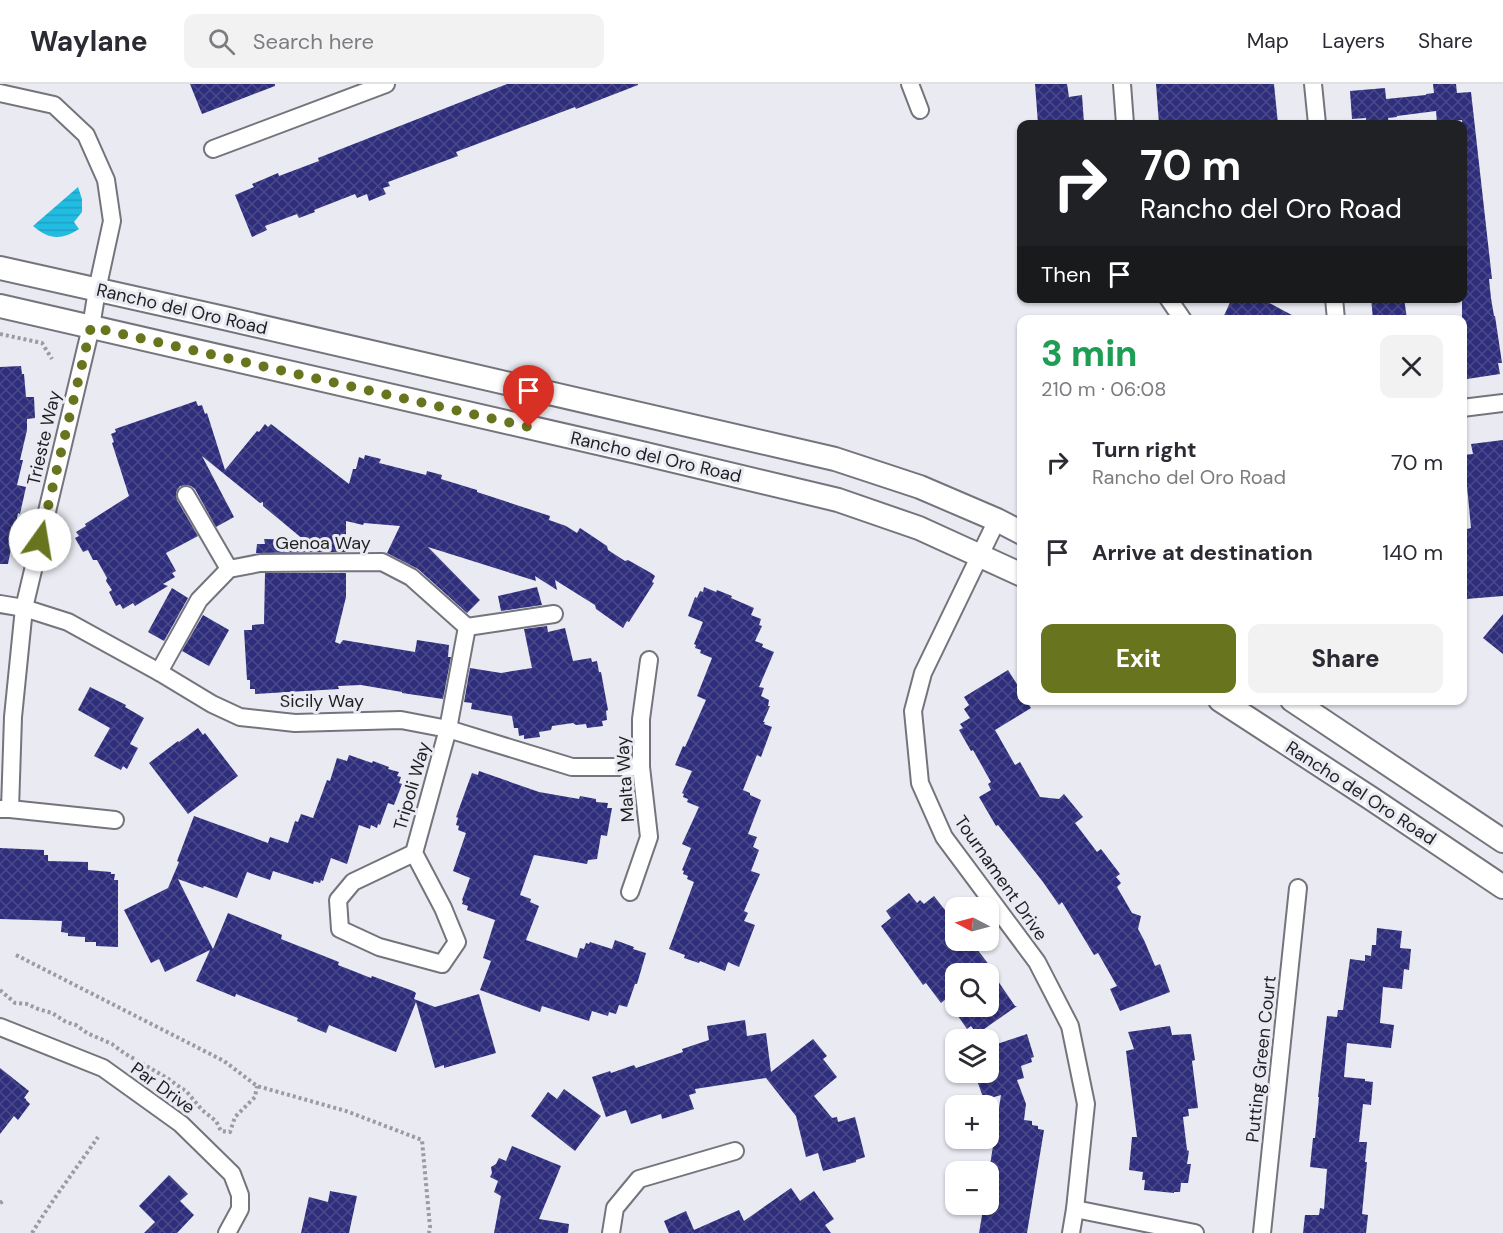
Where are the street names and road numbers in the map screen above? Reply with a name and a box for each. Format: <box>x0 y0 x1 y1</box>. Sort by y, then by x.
street label: Rancho del Oro Road <box>94 278 270 340</box>
street label: Trieste Way <box>21 388 67 488</box>
street label: Rancho del Oro Road <box>568 426 744 488</box>
street label: Genoa Way <box>275 531 371 555</box>
street label: Sicily Way <box>280 689 364 713</box>
street label: Malta Way <box>610 735 640 823</box>
street label: Rancho del Oro Road <box>1281 735 1441 851</box>
street label: Tripoli Way <box>388 739 436 833</box>
street label: Tournament Drive <box>949 811 1053 945</box>
street label: Putting Green Court <box>1240 974 1282 1144</box>
street label: Par Drive <box>126 1057 200 1119</box>

